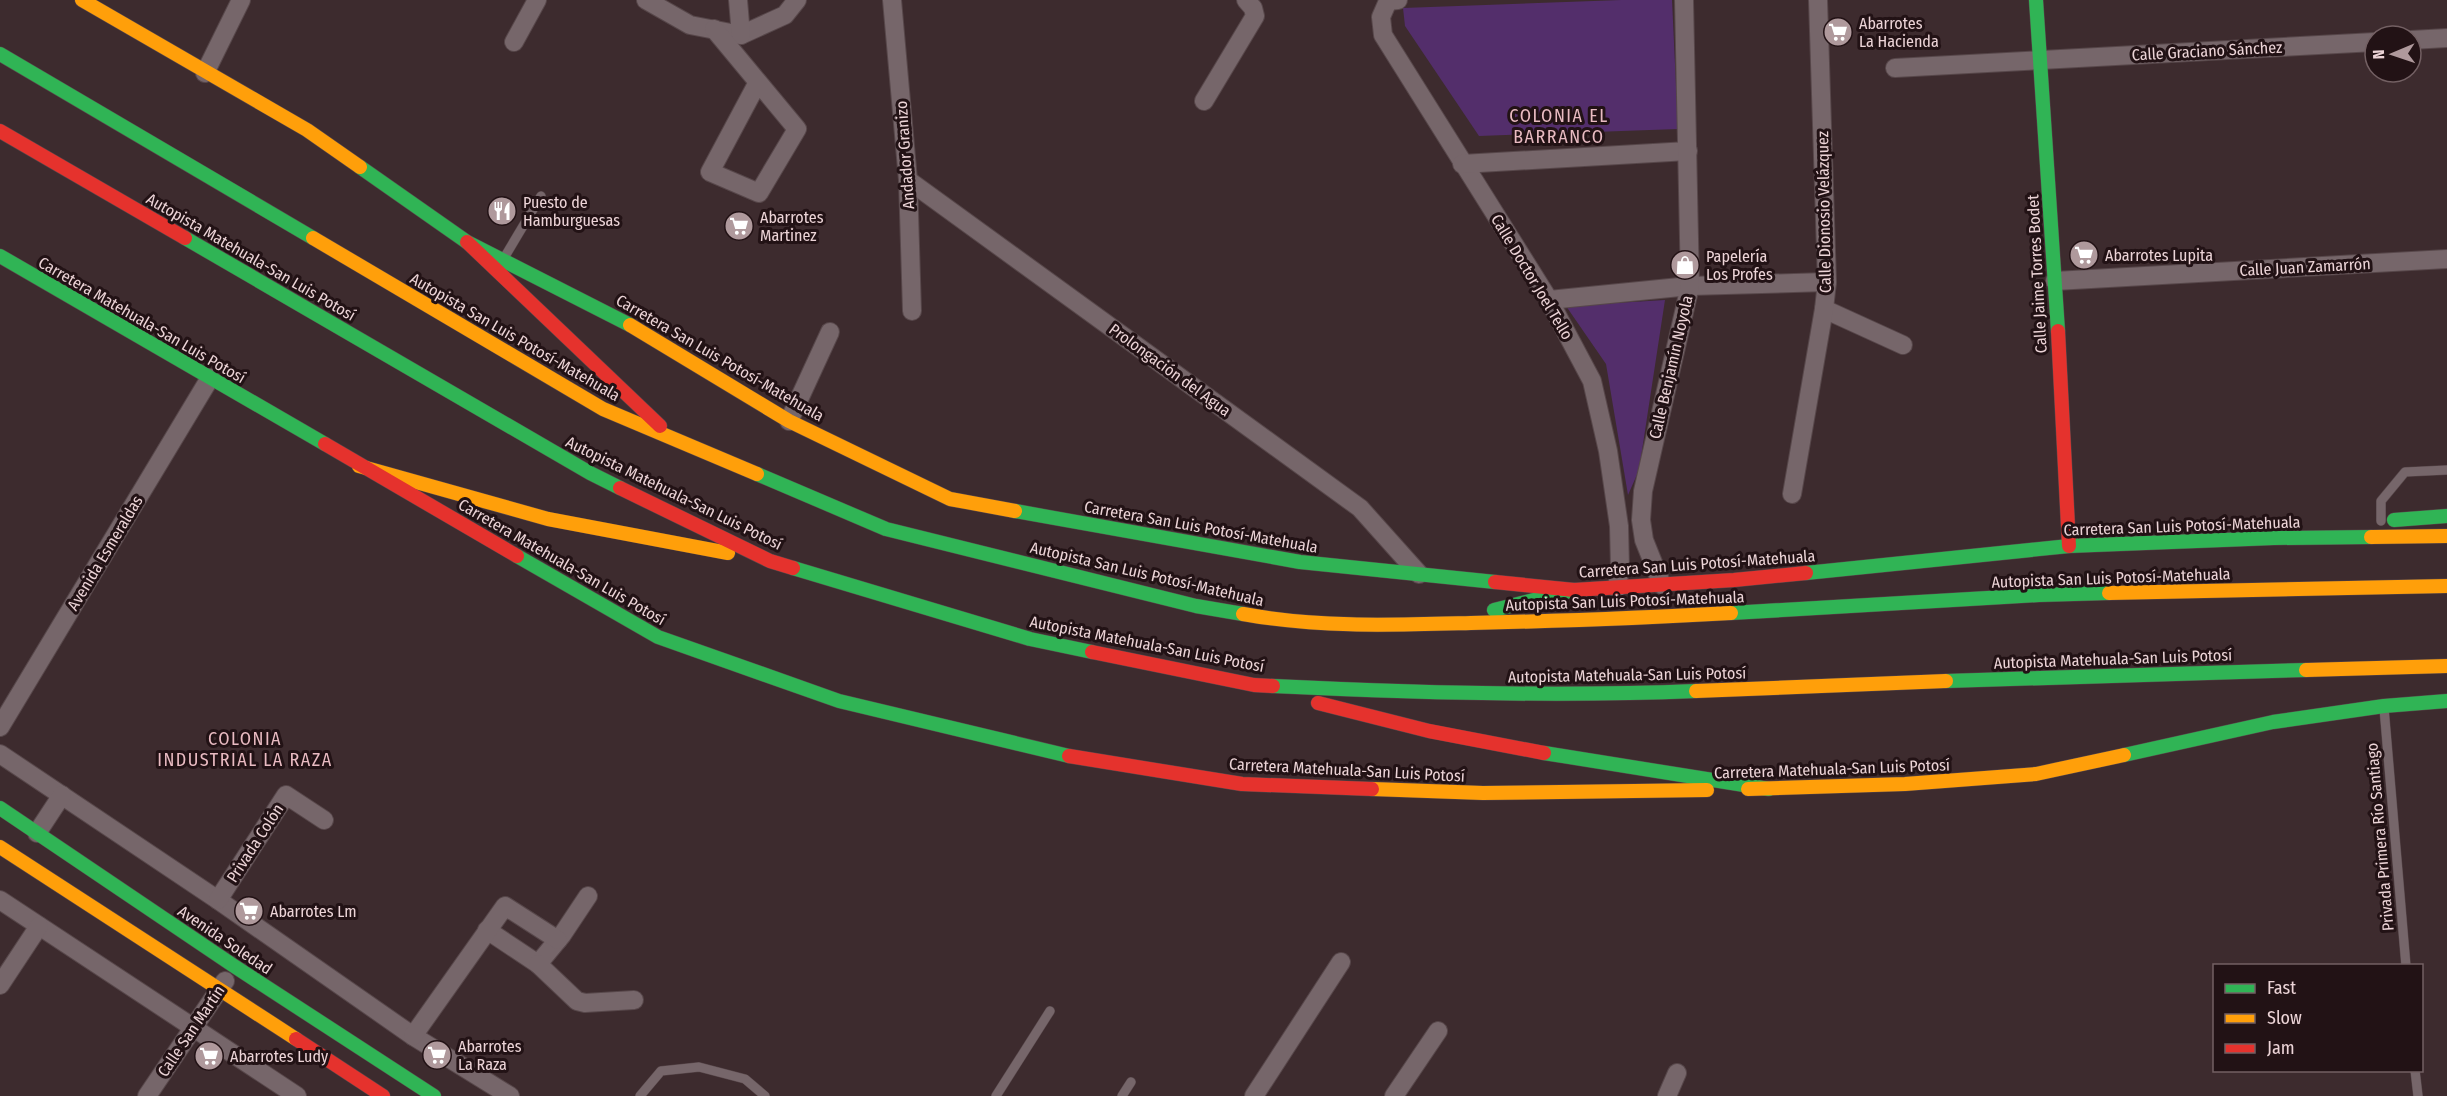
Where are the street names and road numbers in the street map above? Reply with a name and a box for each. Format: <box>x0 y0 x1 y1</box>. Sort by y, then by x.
street label: Calle Graciano Sánchez <box>2131 38 2283 64</box>
street label: Andador Granizo <box>892 100 918 210</box>
street label: Calle Dionosio Velázquez <box>1813 131 1835 293</box>
street label: Autopista Matehuala-San Luis Potosí <box>143 189 359 325</box>
street label: Calle Jaime Torres Bodet <box>2023 193 2051 354</box>
street label: Calle Doctor Joel Tello <box>1487 211 1577 343</box>
street label: Carretera Matehuala-San Luis Potosí <box>35 253 249 387</box>
street label: Calle Juan Zamarrón <box>2239 254 2371 280</box>
street label: Autopista San Luis Potosí-Matehuala <box>407 269 623 405</box>
street label: Carretera San Luis Potosí-Matehuala <box>613 291 827 426</box>
street label: Calle Benjamín Noyola <box>1645 293 1697 441</box>
street label: Prolongación del Agua <box>1106 320 1235 421</box>
street label: Autopista Matehuala-San Luis Potosí <box>563 432 785 554</box>
street label: Avenida Esmeraldas <box>63 492 147 614</box>
street label: Carretera Matehuala-San Luis Potosí <box>455 495 669 629</box>
street label: Carretera San Luis Potosí-Matehuala <box>1083 497 1319 557</box>
street label: Carretera San Luis Potosí-Matehuala <box>2063 512 2301 540</box>
street label: Autopista San Luis Potosí-Matehuala <box>1028 538 1266 610</box>
street label: Carretera San Luis Potosí-Matehuala <box>1578 546 1816 582</box>
street label: Autopista San Luis Potosí-Matehuala <box>1991 564 2231 592</box>
street label: Autopista San Luis Potosí-Matehuala <box>1505 587 1745 615</box>
street label: Autopista Matehuala-San Luis Potosí <box>1028 612 1266 676</box>
street label: Autopista Matehuala-San Luis Potosí <box>1994 645 2232 673</box>
street label: Autopista Matehuala-San Luis Potosí <box>1508 663 1746 687</box>
street label: Privada Primera Río Santiago <box>2362 742 2398 932</box>
street label: Carretera Matehuala-San Luis Potosí <box>1229 754 1465 786</box>
street label: Carretera Matehuala-San Luis Potosí <box>1714 755 1950 783</box>
street label: Privada Colón <box>223 800 287 886</box>
street label: Avenida Soledad <box>174 902 276 978</box>
street label: Calle San Martín <box>153 982 229 1080</box>

